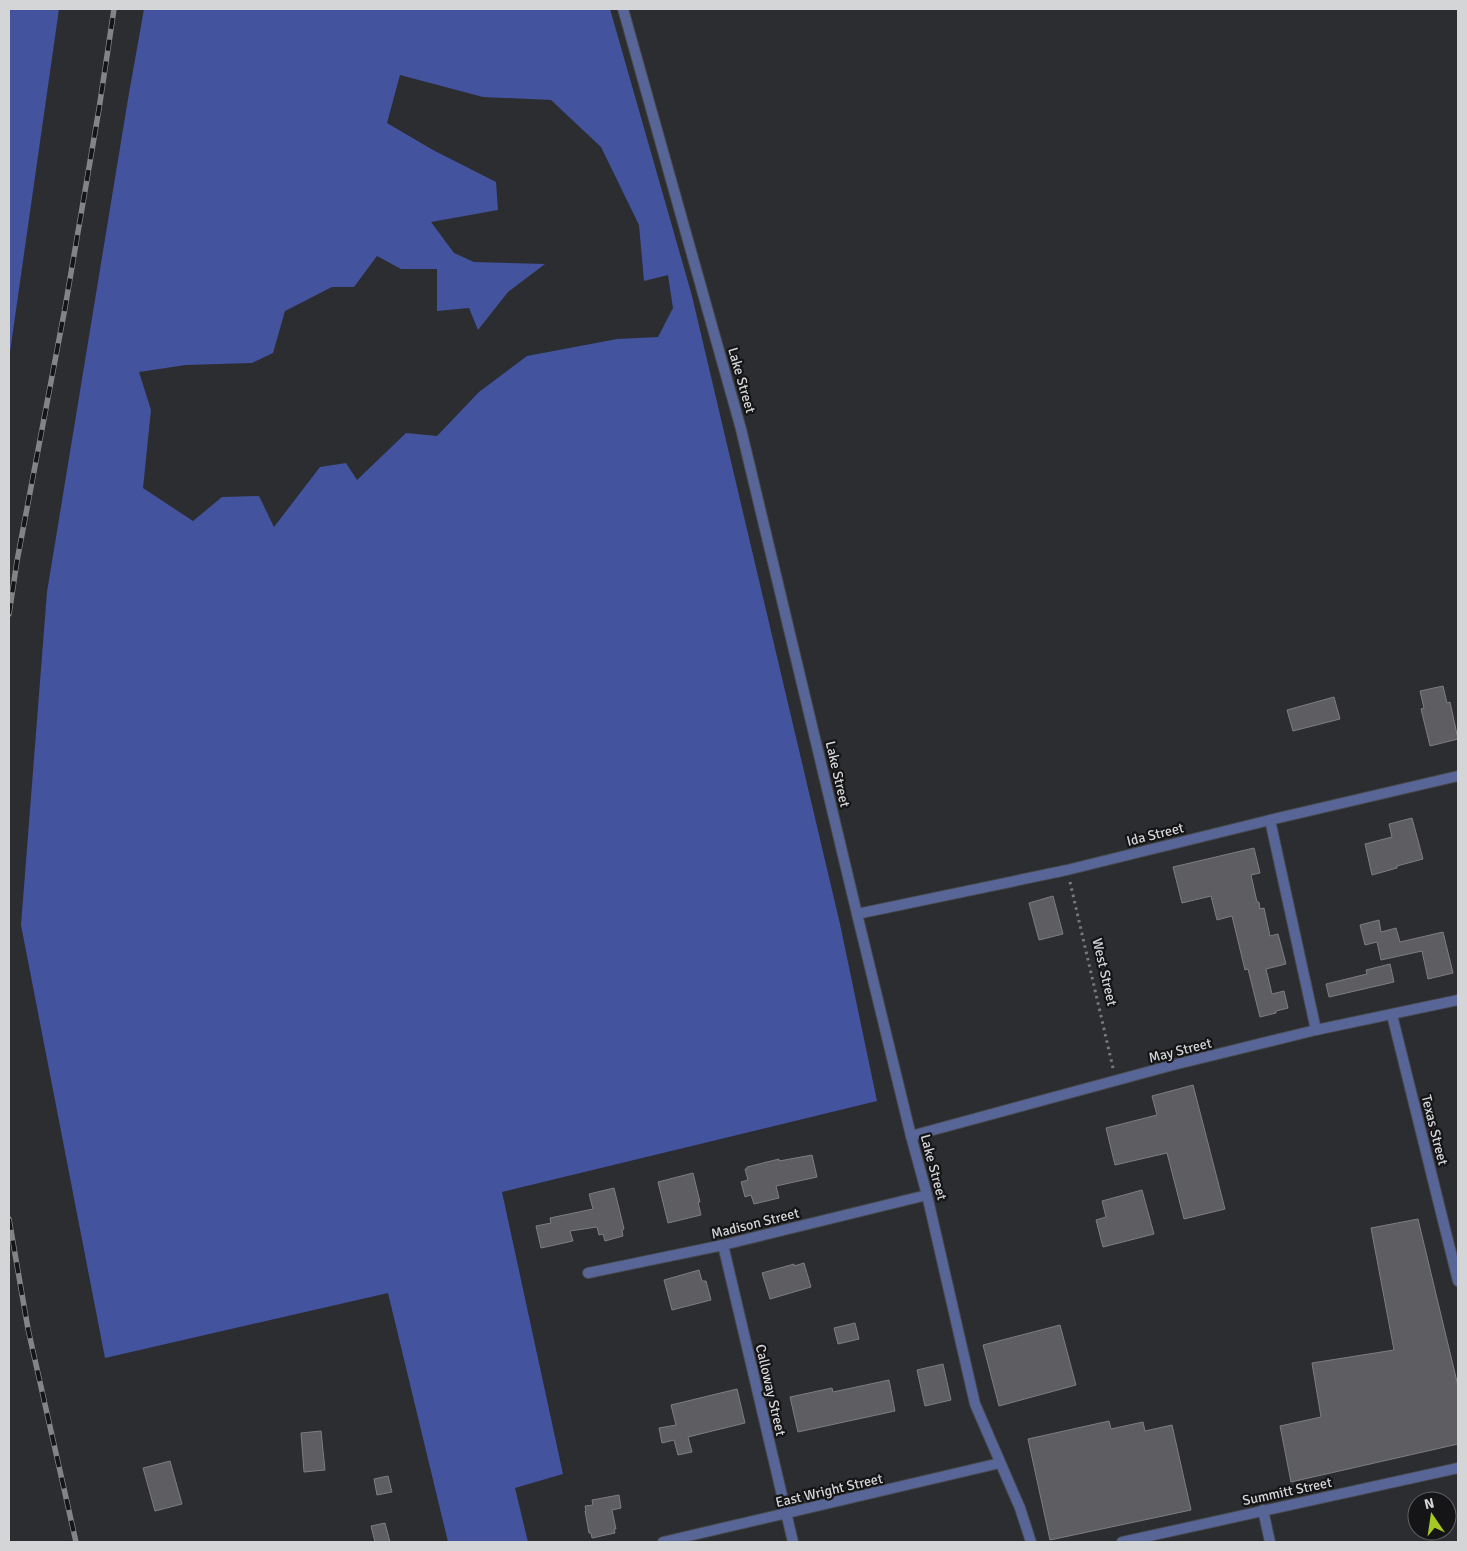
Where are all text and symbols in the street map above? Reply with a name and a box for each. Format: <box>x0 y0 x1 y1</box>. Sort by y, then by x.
street label: Lake Street <box>724 345 759 415</box>
street label: Lake Street <box>822 739 853 809</box>
street label: Ida Street <box>1125 819 1185 850</box>
street label: West Street <box>1088 937 1121 1008</box>
street label: May Street <box>1147 1034 1213 1067</box>
street label: Texas Street <box>1418 1093 1451 1167</box>
street label: Lake Street <box>917 1132 950 1202</box>
street label: Madison Street <box>709 1204 801 1243</box>
street label: Calloway Street <box>752 1343 789 1438</box>
street label: East Wright Street <box>774 1470 884 1511</box>
street label: Summitt Street <box>1241 1474 1333 1509</box>
north arrow <box>1407 1491 1457 1541</box>
text: N <box>1423 1494 1436 1513</box>

